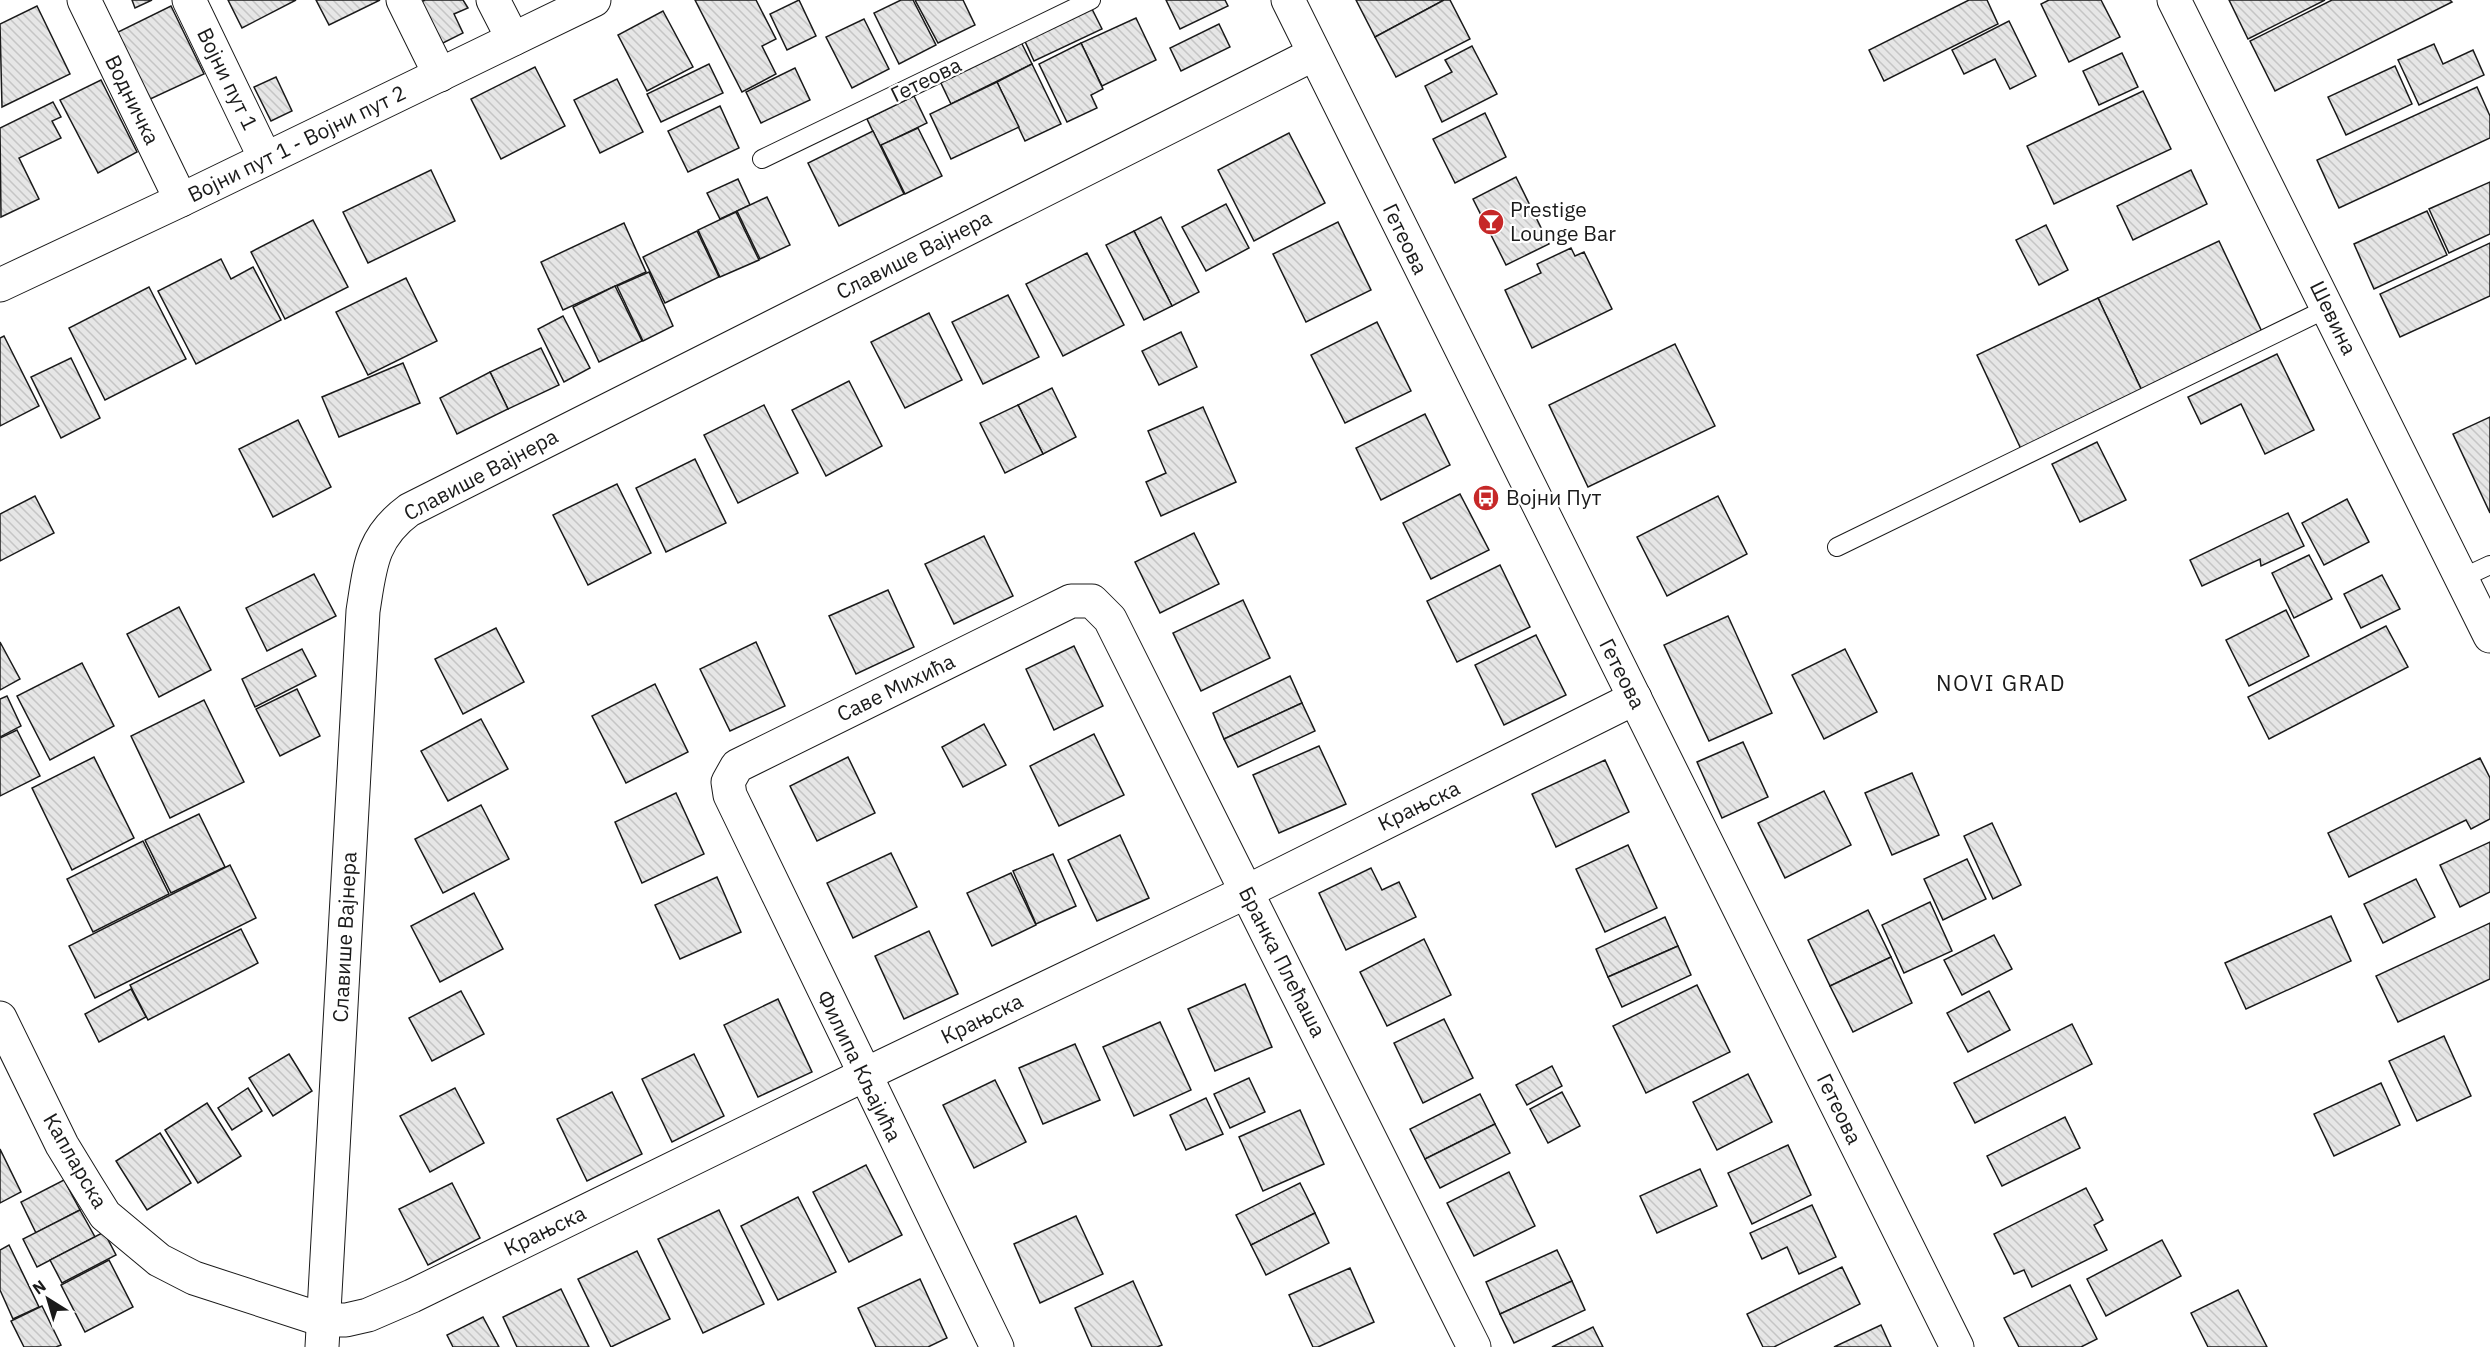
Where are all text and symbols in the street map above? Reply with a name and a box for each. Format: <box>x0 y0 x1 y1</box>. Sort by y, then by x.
street label: Војни пут 1 <box>191 23 265 134</box>
street label: Водничка <box>99 50 167 149</box>
street label: Гетеова <box>886 50 966 108</box>
street label: Војни пут 1 - Војни пут 2 <box>183 78 410 208</box>
place label: Prestige Lounge Bar <box>1510 195 1616 247</box>
street label: Гетеова <box>1377 199 1435 279</box>
street label: Славише Вајнера <box>831 203 996 305</box>
bar icon: Prestige Lounge Bar <box>1476 207 1506 237</box>
street label: Шевина <box>2304 276 2364 359</box>
street label: Славише Вајнера <box>399 422 563 527</box>
bus stop icon: Војни Пут <box>1471 483 1501 513</box>
place label: Војни Пут <box>1506 483 1602 511</box>
street label: Гетеова <box>1593 634 1652 713</box>
street label: Саве Михића <box>832 646 959 728</box>
district label: NOVI GRAD <box>1936 668 2066 697</box>
street label: Крањска <box>1373 773 1464 837</box>
street label: Славише Вајнера <box>326 851 362 1023</box>
street label: Бранка Плећаша <box>1233 881 1333 1042</box>
street label: Филипа Кљајића <box>811 985 909 1146</box>
street label: Крањска <box>936 986 1027 1050</box>
street label: Гетеова <box>1811 1069 1869 1149</box>
street label: Капларска <box>37 1108 114 1213</box>
street label: Крањска <box>499 1198 590 1262</box>
north arrow <box>18 1269 78 1329</box>
text: N <box>28 1276 50 1298</box>

